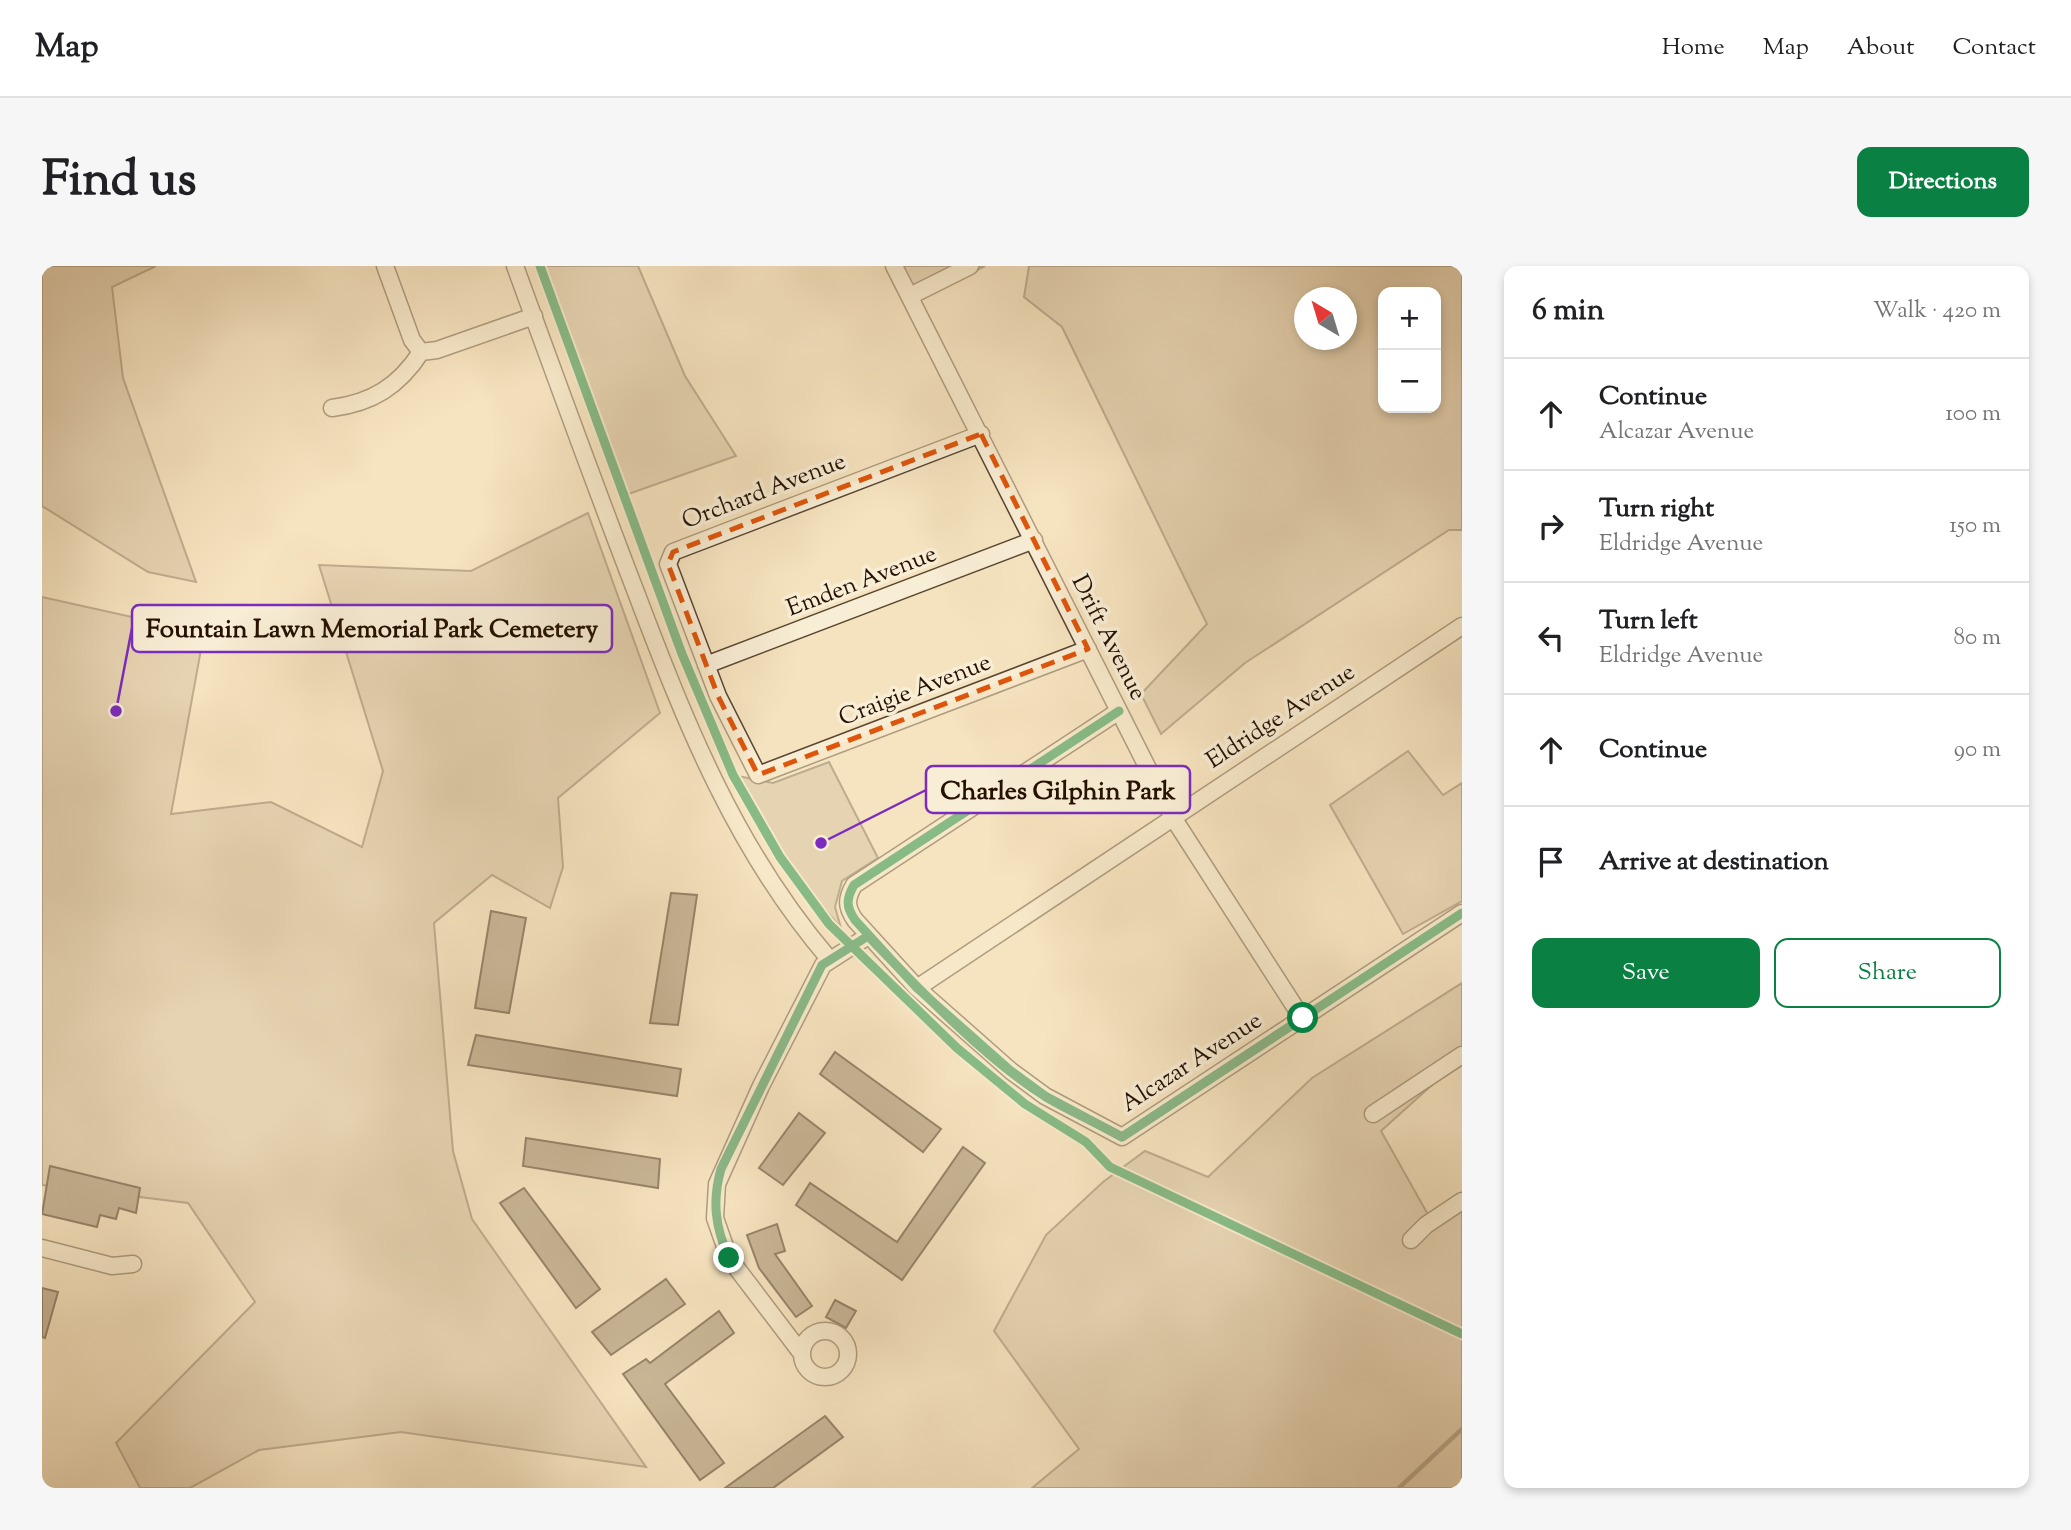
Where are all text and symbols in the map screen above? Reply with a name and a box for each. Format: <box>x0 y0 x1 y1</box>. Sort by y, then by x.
text: Map <box>35 24 99 72</box>
text: Home <box>1662 31 1725 65</box>
text: Map <box>1763 31 1809 65</box>
text: About <box>1847 31 1914 65</box>
text: Contact <box>1952 31 2036 65</box>
text: Find us <box>42 147 196 217</box>
button: Directions <box>1857 147 2029 217</box>
north arrow <box>1294 287 1357 350</box>
map controls <box>1378 287 1441 413</box>
button: + <box>1378 287 1441 350</box>
text: 6 min <box>1532 290 1604 333</box>
text: Walk · 420 m <box>1873 295 2001 328</box>
button: − <box>1378 350 1441 413</box>
text: Continue <box>1599 379 1707 416</box>
icon: ahead <box>1532 395 1570 433</box>
text: 100 m <box>1945 398 2001 431</box>
text: Alcazar Avenue <box>1599 416 1754 449</box>
street label: Orchard Avenue <box>677 445 851 539</box>
text: Turn right <box>1599 491 1714 528</box>
icon: right <box>1532 507 1570 545</box>
text: 150 m <box>1949 510 2001 543</box>
text: Eldridge Avenue <box>1599 528 1763 561</box>
street label: Emden Avenue <box>782 538 942 626</box>
street label: Drift Avenue <box>1062 569 1154 707</box>
text: Turn left <box>1599 603 1698 640</box>
callout: Fountain Lawn Memorial Park Cemetery <box>132 605 612 652</box>
text: Fountain Lawn Memorial Park Cemetery <box>146 612 598 649</box>
icon: left <box>1532 619 1570 657</box>
text: 80 m <box>1953 622 2001 655</box>
text: Eldridge Avenue <box>1599 640 1763 673</box>
street label: Craigie Avenue <box>834 646 996 736</box>
street label: Eldridge Avenue <box>1200 656 1362 778</box>
icon: ahead <box>1532 731 1570 769</box>
text: Continue <box>1599 732 1707 769</box>
text: 90 m <box>1954 734 2001 767</box>
callout: Charles Gilphin Park <box>926 766 1190 813</box>
text: Charles Gilphin Park <box>940 774 1177 811</box>
icon: arrive <box>1532 843 1570 881</box>
text: Arrive at destination <box>1599 844 1829 881</box>
button: Save <box>1532 938 1760 1008</box>
button: Share <box>1774 938 2001 1008</box>
route start <box>1287 1002 1318 1033</box>
street label: Alcazar Avenue <box>1115 1005 1269 1121</box>
route end <box>713 1242 744 1273</box>

